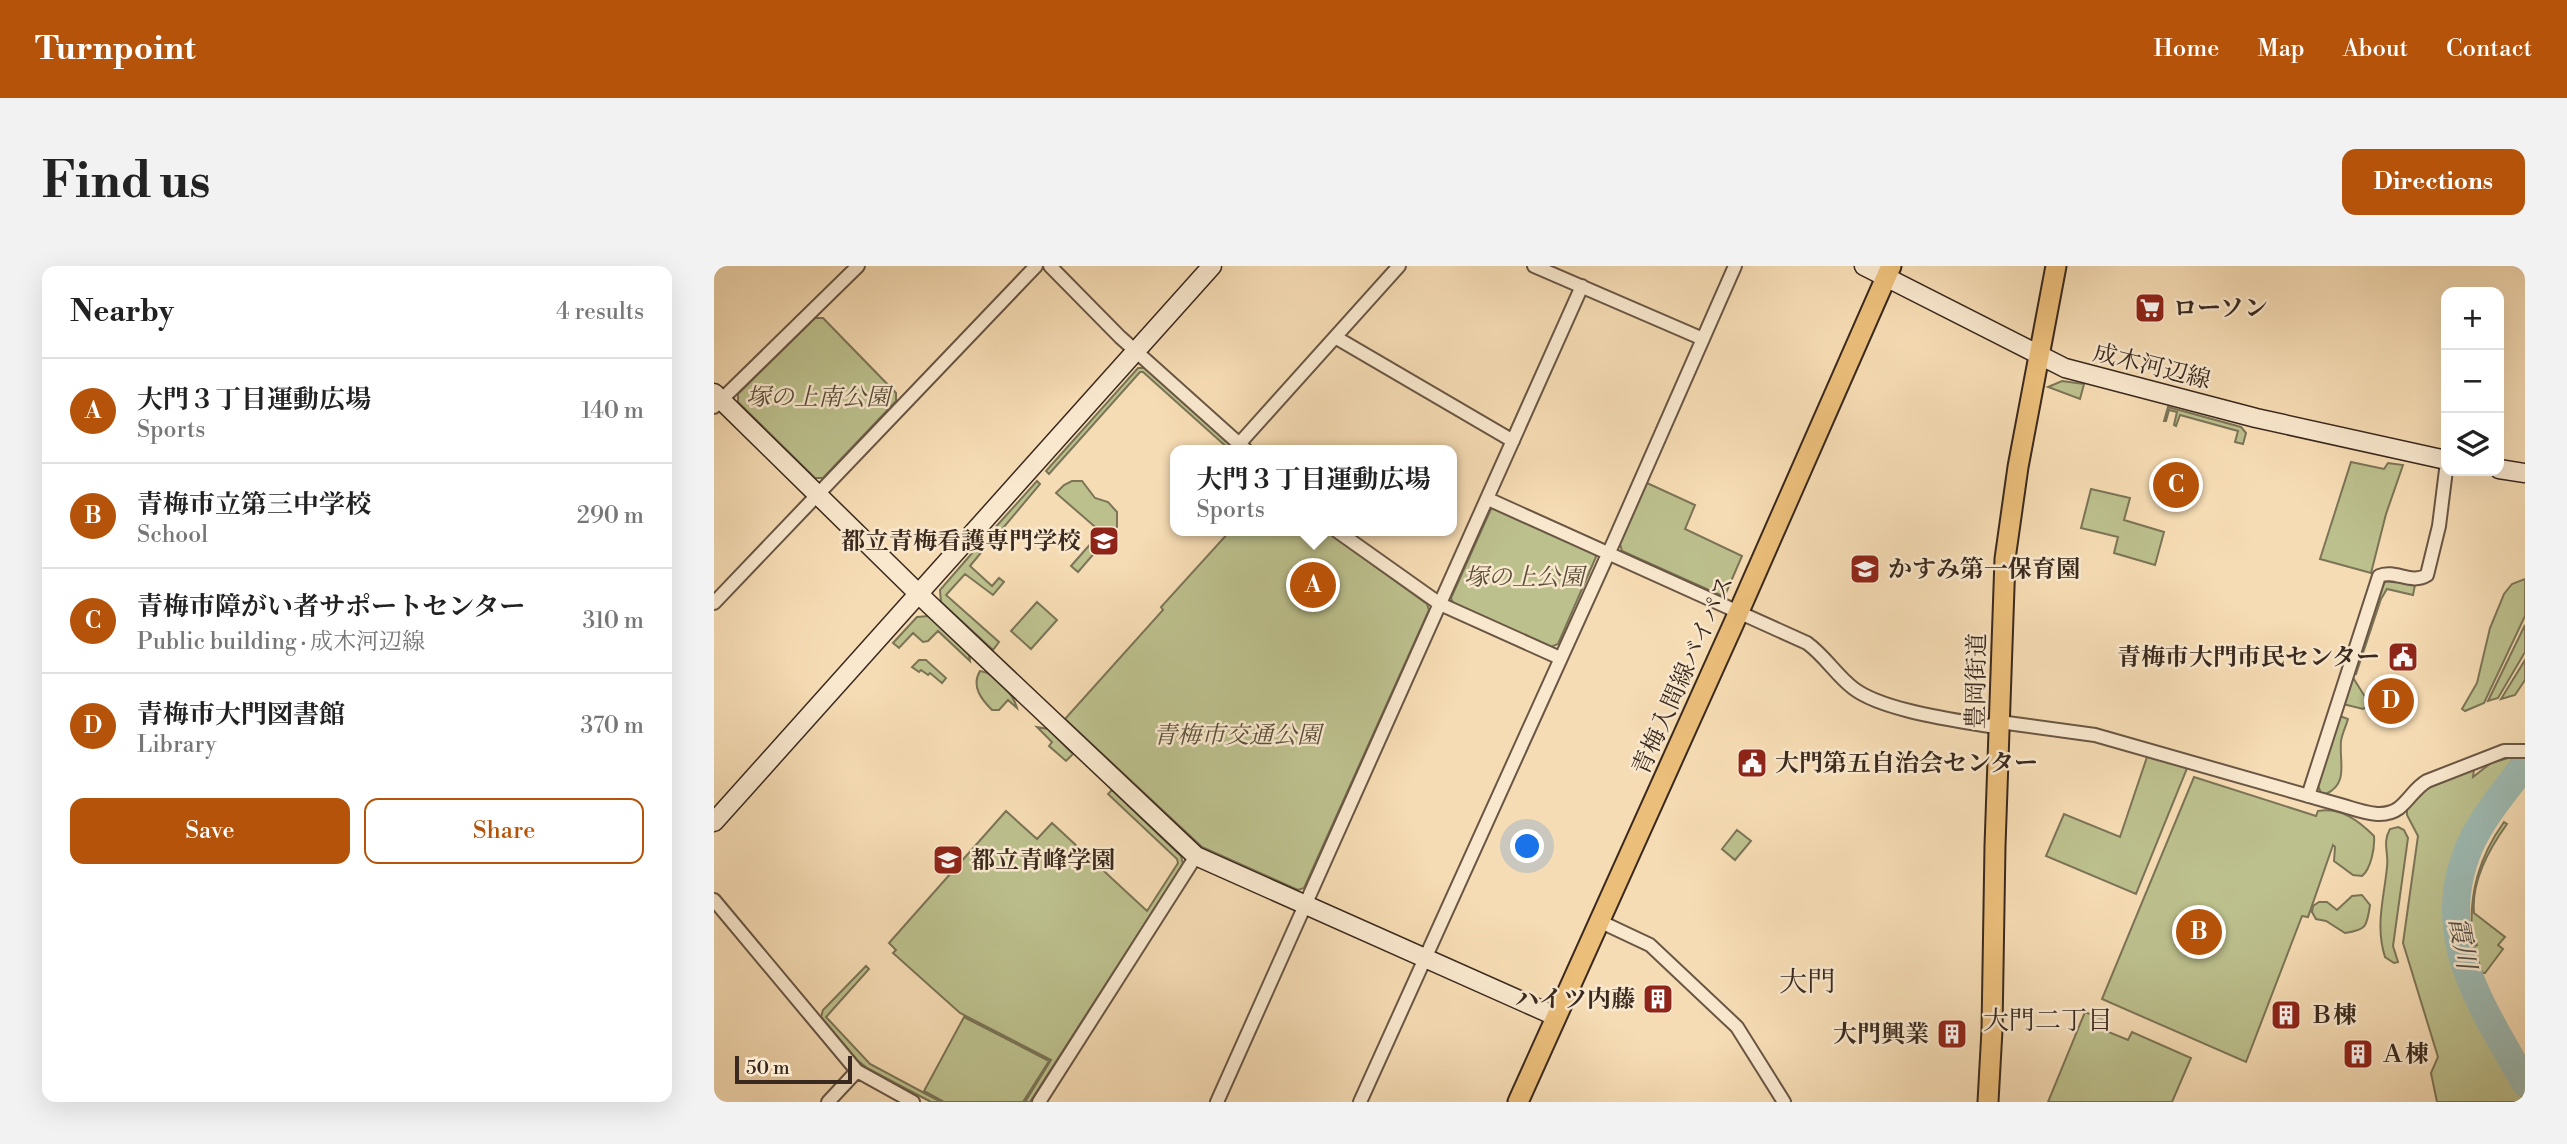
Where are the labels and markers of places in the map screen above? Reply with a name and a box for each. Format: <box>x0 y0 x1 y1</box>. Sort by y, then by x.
supermarket icon: ローソン <box>2133 291 2167 325</box>
place label: ローソン <box>2173 294 2268 324</box>
pin: C <box>2153 459 2199 511</box>
school or university icon: 都立青梅看護専門学校 <box>1087 524 1121 558</box>
place label: 都立青梅看護専門学校 <box>841 527 1081 557</box>
school or university icon: かすみ第一保育園 <box>1848 552 1882 586</box>
place label: かすみ第一保育園 <box>1888 555 2080 585</box>
pin: A <box>1290 559 1336 611</box>
public building icon: 青梅市大門市民センター <box>2386 640 2420 674</box>
place label: 青梅市大門市民センター <box>2117 643 2380 673</box>
pin: D <box>2368 675 2414 727</box>
public building icon: 大門第五自治会センター <box>1735 746 1769 780</box>
place label: 大門第五自治会センター <box>1775 749 2038 779</box>
school or university icon: 都立青峰学園 <box>931 843 965 877</box>
place label: 都立青峰学園 <box>971 846 1115 876</box>
pin: B <box>2176 906 2222 958</box>
building icon: ハイツ内藤 <box>1641 982 1675 1016</box>
place label: ハイツ内藤 <box>1515 985 1635 1015</box>
building icon: Ｂ棟 <box>2269 998 2303 1032</box>
place label: Ｂ棟 <box>2309 1001 2357 1031</box>
building icon: 大門興業 <box>1935 1017 1969 1051</box>
place label: 大門興業 <box>1833 1020 1929 1050</box>
building icon: Ａ棟 <box>2341 1037 2375 1071</box>
place label: Ａ棟 <box>2381 1040 2429 1070</box>

